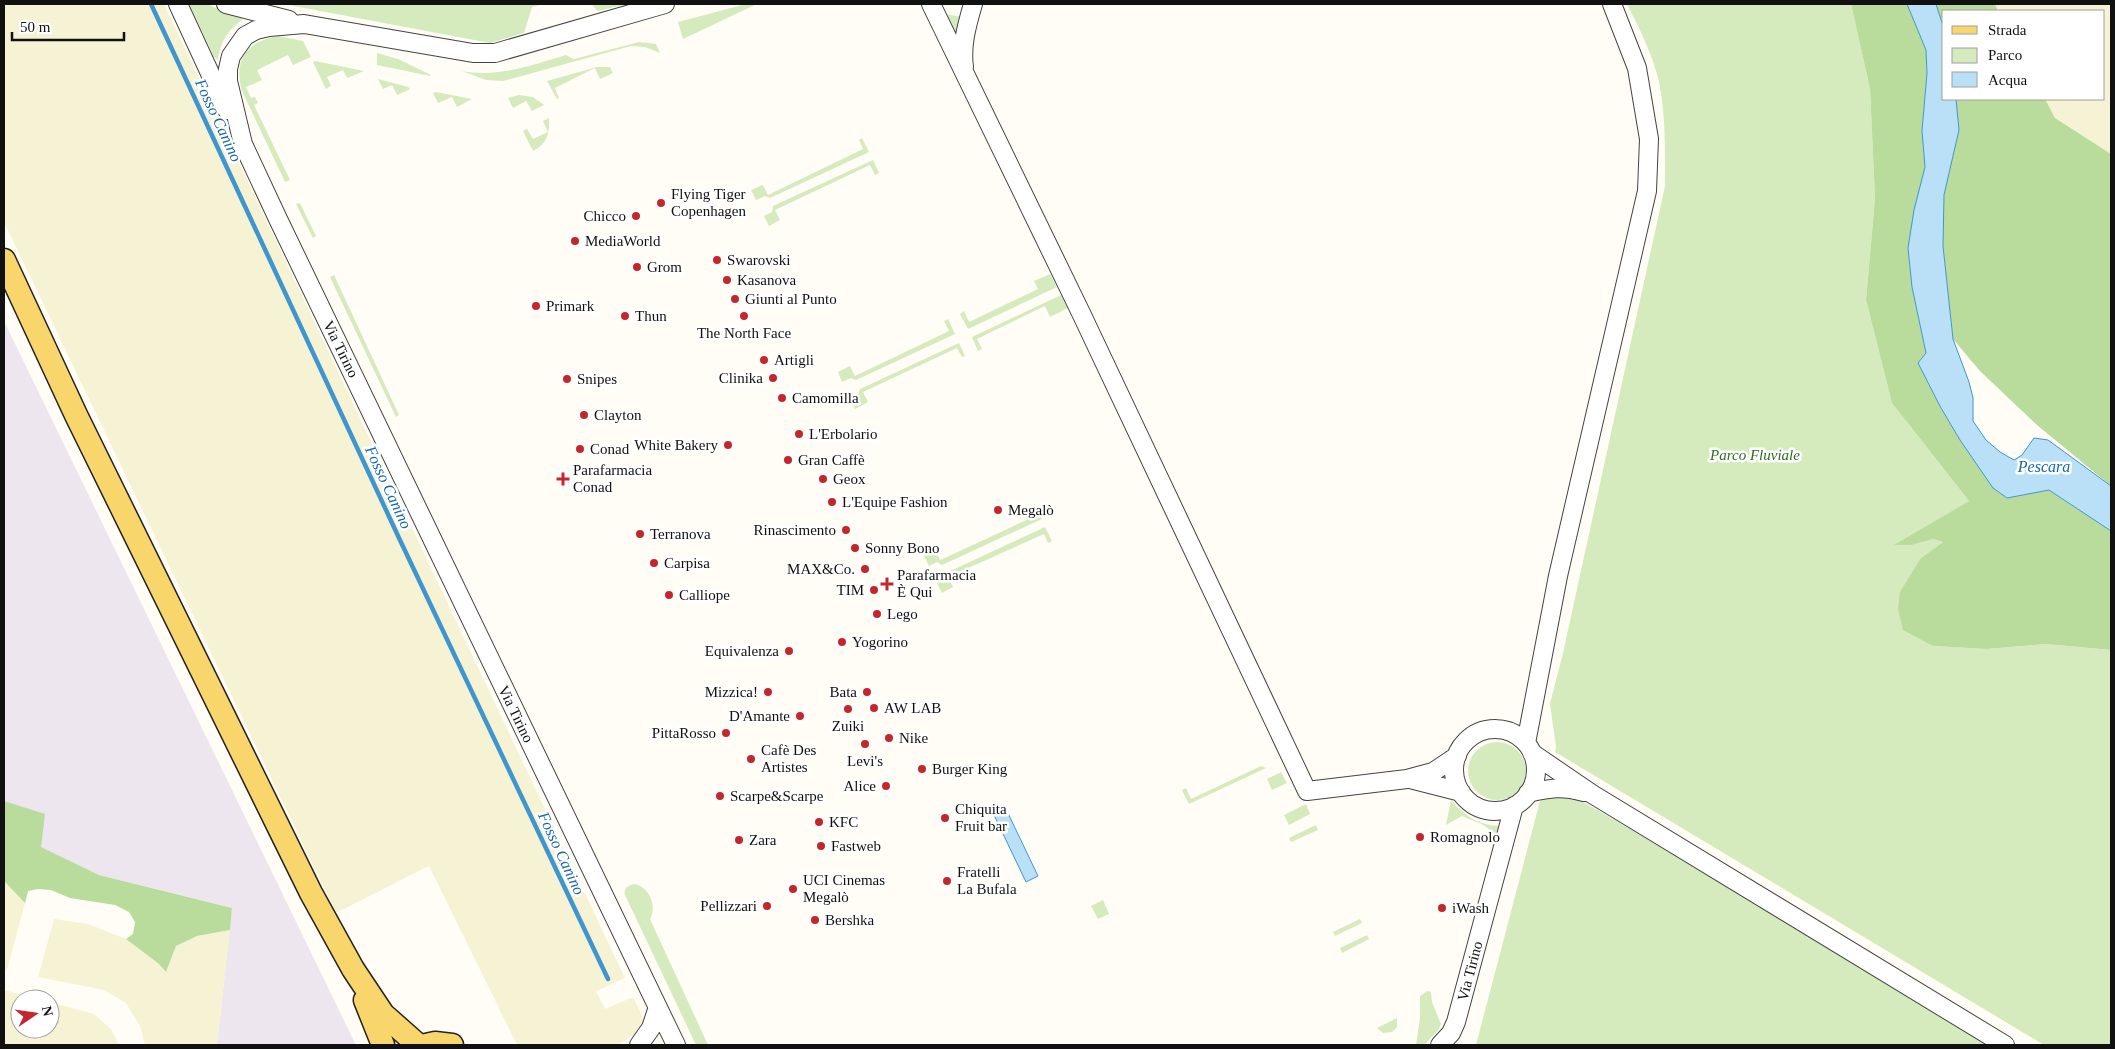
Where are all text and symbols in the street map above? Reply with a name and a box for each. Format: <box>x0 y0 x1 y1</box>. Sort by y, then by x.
scale bar <box>12 10 125 42</box>
legend <box>1942 10 2105 100</box>
text: 50 m <box>20 19 51 35</box>
text: Strada <box>1988 22 2027 38</box>
text: Parco <box>1988 47 2022 63</box>
text: Acqua <box>1988 72 2027 88</box>
water label: Fosso Canino <box>192 75 245 164</box>
place label: Flying Tiger Copenhagen <box>671 186 746 219</box>
marker: Flying Tiger Copenhagen <box>655 197 667 209</box>
place label: Chicco <box>584 208 626 224</box>
marker: Chicco <box>630 210 642 222</box>
place label: MediaWorld <box>585 233 661 249</box>
marker: MediaWorld <box>569 235 581 247</box>
place label: Swarovski <box>727 252 790 268</box>
marker: Swarovski <box>711 254 723 266</box>
place label: Grom <box>647 259 682 275</box>
marker: Grom <box>631 261 643 273</box>
place label: Kasanova <box>737 272 796 288</box>
marker: Kasanova <box>721 274 733 286</box>
place label: Giunti al Punto <box>745 291 837 307</box>
marker: Giunti al Punto <box>729 293 741 305</box>
place label: Primark <box>546 298 595 314</box>
marker: Primark <box>530 300 542 312</box>
place label: Thun <box>635 308 667 324</box>
marker: Thun <box>619 310 631 322</box>
marker: The North Face <box>738 310 750 322</box>
street label: Via Tirino <box>320 318 362 380</box>
place label: The North Face <box>697 325 791 341</box>
place label: Artigli <box>774 352 814 368</box>
marker: Artigli <box>758 354 770 366</box>
place label: Clinika <box>719 370 763 386</box>
place label: Snipes <box>577 371 617 387</box>
marker: Clinika <box>767 372 779 384</box>
marker: Snipes <box>561 373 573 385</box>
place label: Camomilla <box>792 390 859 406</box>
marker: Camomilla <box>776 392 788 404</box>
place label: Clayton <box>594 407 642 423</box>
marker: Clayton <box>578 409 590 421</box>
place label: L'Erbolario <box>809 426 878 442</box>
marker: L'Erbolario <box>793 428 805 440</box>
place label: White Bakery <box>634 437 718 453</box>
marker: White Bakery <box>722 439 734 451</box>
place label: Conad <box>590 441 630 457</box>
water label: Fosso Canino <box>362 442 415 531</box>
marker: Conad <box>574 443 586 455</box>
park label: Parco Fluviale <box>1709 447 1800 463</box>
place label: Gran Caffè <box>798 452 865 468</box>
marker: Gran Caffè <box>782 454 794 466</box>
water label: Pescara <box>2017 458 2070 475</box>
place label: Parafarmacia Conad <box>573 462 652 495</box>
place label: Geox <box>833 471 866 487</box>
marker: Parafarmacia Conad <box>557 473 569 485</box>
marker: Geox <box>817 473 829 485</box>
place label: L'Equipe Fashion <box>842 494 948 510</box>
marker: L'Equipe Fashion <box>826 496 838 508</box>
place label: Megalò <box>1008 502 1054 518</box>
marker: Megalò <box>992 504 1004 516</box>
place label: Rinascimento <box>754 522 836 538</box>
marker: Rinascimento <box>840 524 852 536</box>
place label: Terranova <box>650 526 711 542</box>
marker: Terranova <box>634 528 646 540</box>
place label: Sonny Bono <box>865 540 940 556</box>
marker: Sonny Bono <box>849 542 861 554</box>
place label: Carpisa <box>664 555 710 571</box>
marker: Carpisa <box>648 557 660 569</box>
place label: MAX&Co. <box>787 561 855 577</box>
marker: MAX&Co. <box>859 563 871 575</box>
place label: Parafarmacia È Qui <box>897 567 976 600</box>
marker: Parafarmacia È Qui <box>881 578 893 590</box>
place label: TIM <box>837 582 864 598</box>
marker: TIM <box>868 584 880 596</box>
place label: Calliope <box>679 587 730 603</box>
marker: Calliope <box>663 589 675 601</box>
place label: Lego <box>887 606 918 622</box>
marker: Lego <box>871 608 883 620</box>
place label: Yogorino <box>852 634 908 650</box>
marker: Yogorino <box>836 636 848 648</box>
place label: Equivalenza <box>705 643 779 659</box>
marker: Equivalenza <box>783 645 795 657</box>
street label: Via Tirino <box>495 683 537 745</box>
place label: Mizzica! <box>705 684 758 700</box>
place label: Bata <box>830 684 857 700</box>
marker: Mizzica! <box>762 686 774 698</box>
marker: Bata <box>861 686 873 698</box>
place label: AW LAB <box>884 700 941 716</box>
marker: AW LAB <box>868 702 880 714</box>
marker: Zuiki <box>842 703 854 715</box>
place label: D'Amante <box>729 708 790 724</box>
marker: D'Amante <box>794 710 806 722</box>
place label: Zuiki <box>832 718 864 734</box>
place label: PittaRosso <box>652 725 716 741</box>
marker: PittaRosso <box>720 727 732 739</box>
place label: Nike <box>899 730 929 746</box>
marker: Nike <box>883 732 895 744</box>
marker: Levi's <box>859 738 871 750</box>
place label: Cafè Des Artistes <box>761 742 817 775</box>
marker: Cafè Des Artistes <box>745 753 757 765</box>
place label: Levi's <box>847 753 883 769</box>
place label: Burger King <box>932 761 1008 777</box>
marker: Burger King <box>916 763 928 775</box>
place label: Alice <box>844 778 876 794</box>
marker: Alice <box>880 780 892 792</box>
place label: Scarpe&Scarpe <box>730 788 824 804</box>
marker: Scarpe&Scarpe <box>714 790 726 802</box>
place label: Chiquita Fruit bar <box>955 801 1007 834</box>
water label: Fosso Canino <box>535 808 588 897</box>
marker: Chiquita Fruit bar <box>939 812 951 824</box>
place label: KFC <box>829 814 858 830</box>
marker: KFC <box>813 816 825 828</box>
place label: Romagnolo <box>1430 829 1500 845</box>
marker: Romagnolo <box>1414 831 1426 843</box>
place label: Zara <box>749 832 777 848</box>
marker: Zara <box>733 834 745 846</box>
place label: Fastweb <box>831 838 881 854</box>
marker: Fastweb <box>815 840 827 852</box>
place label: Fratelli La Bufala <box>957 864 1017 897</box>
place label: UCI Cinemas Megalò <box>803 872 885 905</box>
marker: Fratelli La Bufala <box>941 875 953 887</box>
marker: UCI Cinemas Megalò <box>787 883 799 895</box>
place label: Pellizzari <box>700 898 757 914</box>
marker: Pellizzari <box>761 900 773 912</box>
place label: iWash <box>1452 900 1490 916</box>
marker: iWash <box>1436 902 1448 914</box>
place label: Bershka <box>825 912 874 928</box>
marker: Bershka <box>809 914 821 926</box>
street label: Via Tirino <box>1454 939 1486 1003</box>
north arrow <box>10 989 60 1039</box>
text: N <box>39 1005 56 1018</box>

